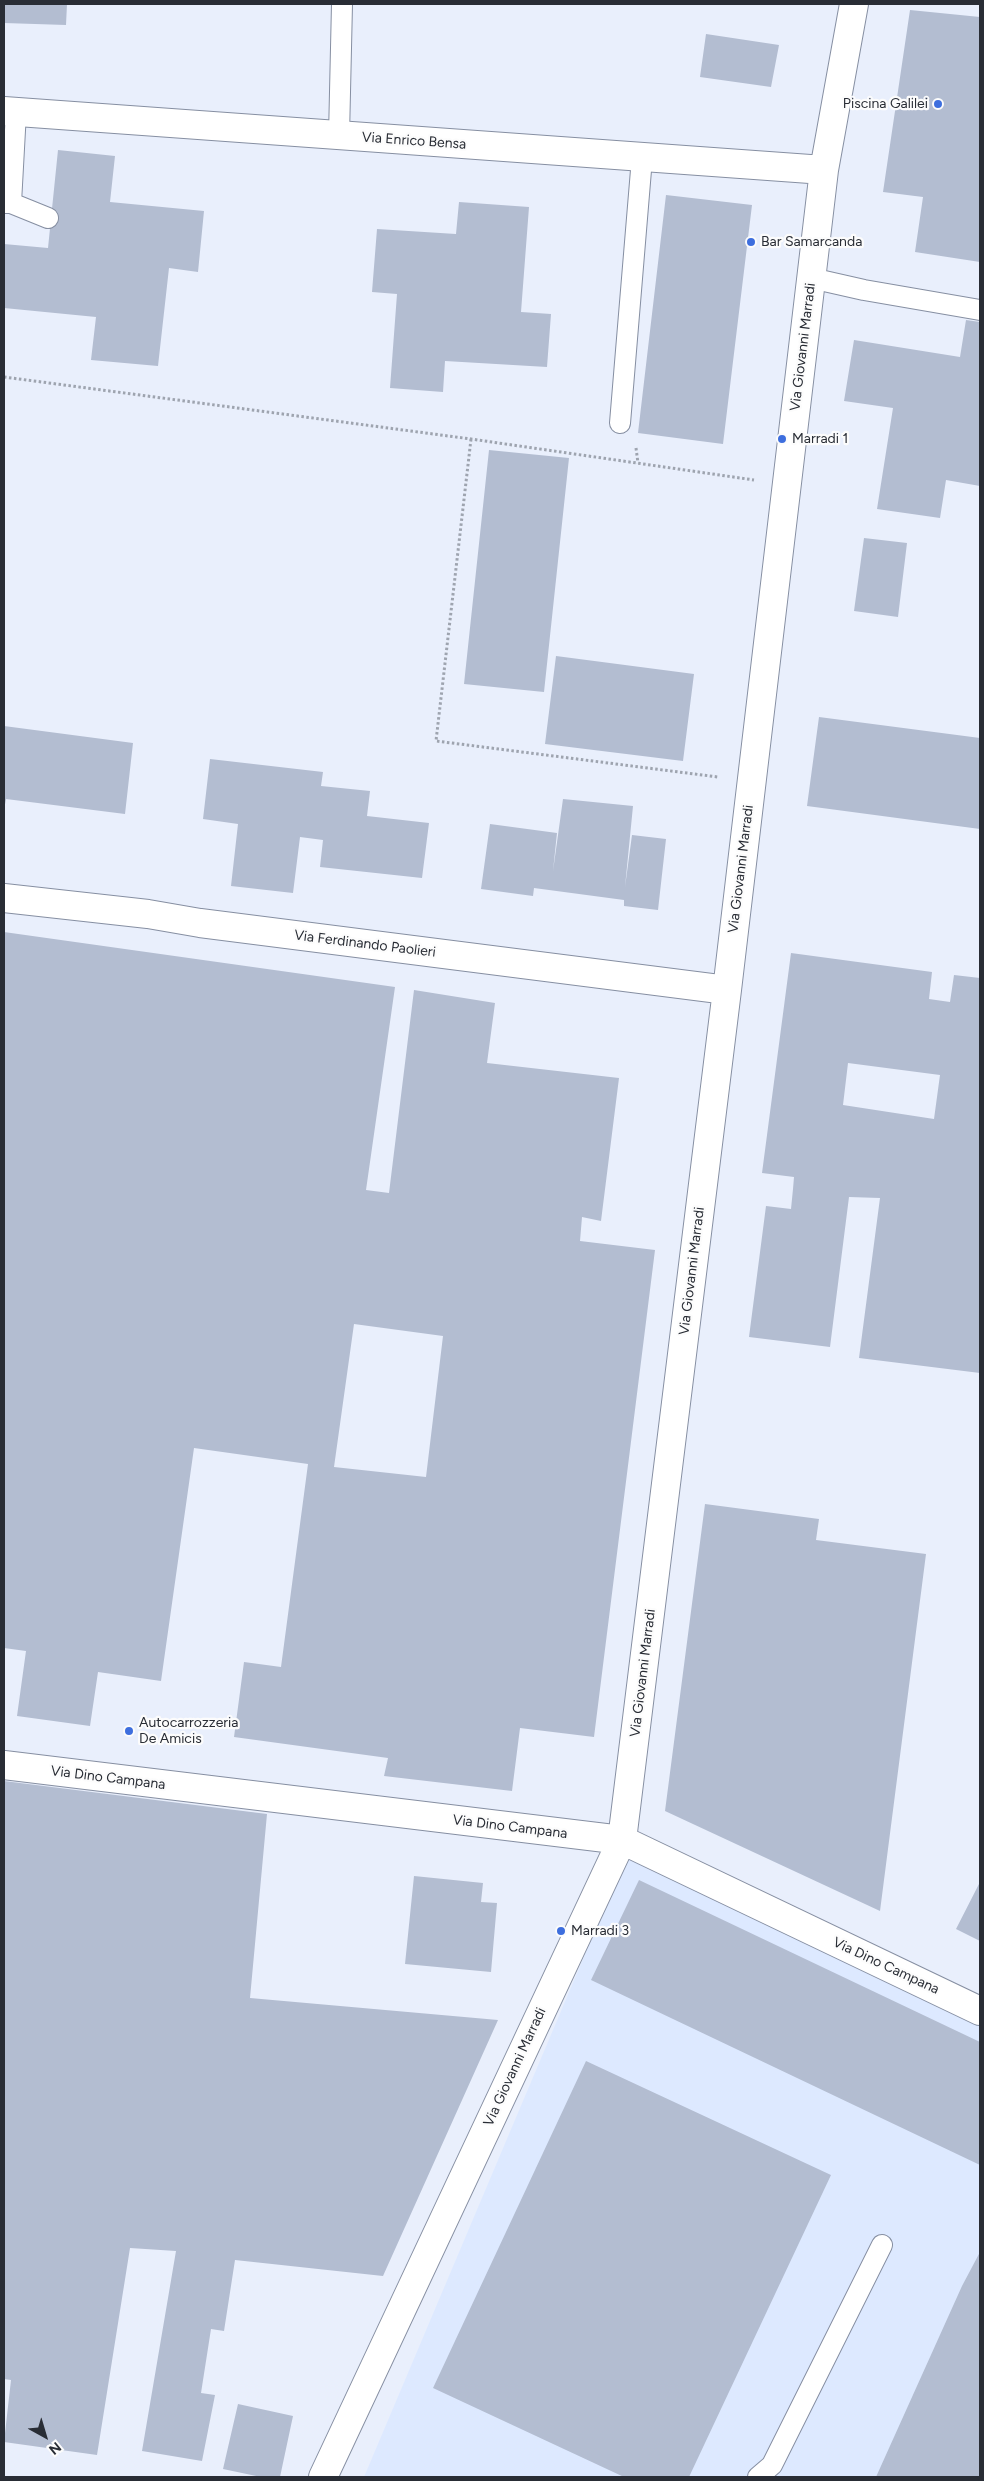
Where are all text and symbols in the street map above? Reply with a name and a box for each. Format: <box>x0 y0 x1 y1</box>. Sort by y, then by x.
place label: Piscina Galilei <box>843 96 928 112</box>
marker: Piscina Galilei <box>932 98 944 110</box>
street label: Via Enrico Bensa <box>361 129 467 153</box>
place label: Bar Samarcanda <box>761 234 862 250</box>
marker: Bar Samarcanda <box>745 236 757 248</box>
street label: Via Giovanni Marradi <box>787 282 819 412</box>
place label: Marradi 1 <box>792 431 848 447</box>
marker: Marradi 1 <box>776 433 788 445</box>
street label: Via Giovanni Marradi <box>725 804 757 934</box>
street label: Via Ferdinando Paolieri <box>293 927 437 961</box>
street label: Via Giovanni Marradi <box>676 1206 708 1336</box>
street label: Via Giovanni Marradi <box>627 1608 659 1738</box>
place label: Autocarrozzeria De Amicis <box>139 1715 238 1748</box>
marker: Autocarrozzeria De Amicis <box>123 1725 135 1737</box>
street label: Via Dino Campana <box>50 1763 166 1793</box>
street label: Via Dino Campana <box>452 1812 568 1842</box>
place label: Marradi 3 <box>571 1923 629 1939</box>
marker: Marradi 3 <box>555 1925 567 1937</box>
street label: Via Dino Campana <box>830 1934 942 1998</box>
street label: Via Giovanni Marradi <box>480 2005 550 2129</box>
north arrow <box>20 2411 70 2461</box>
text: N <box>45 2438 64 2458</box>

